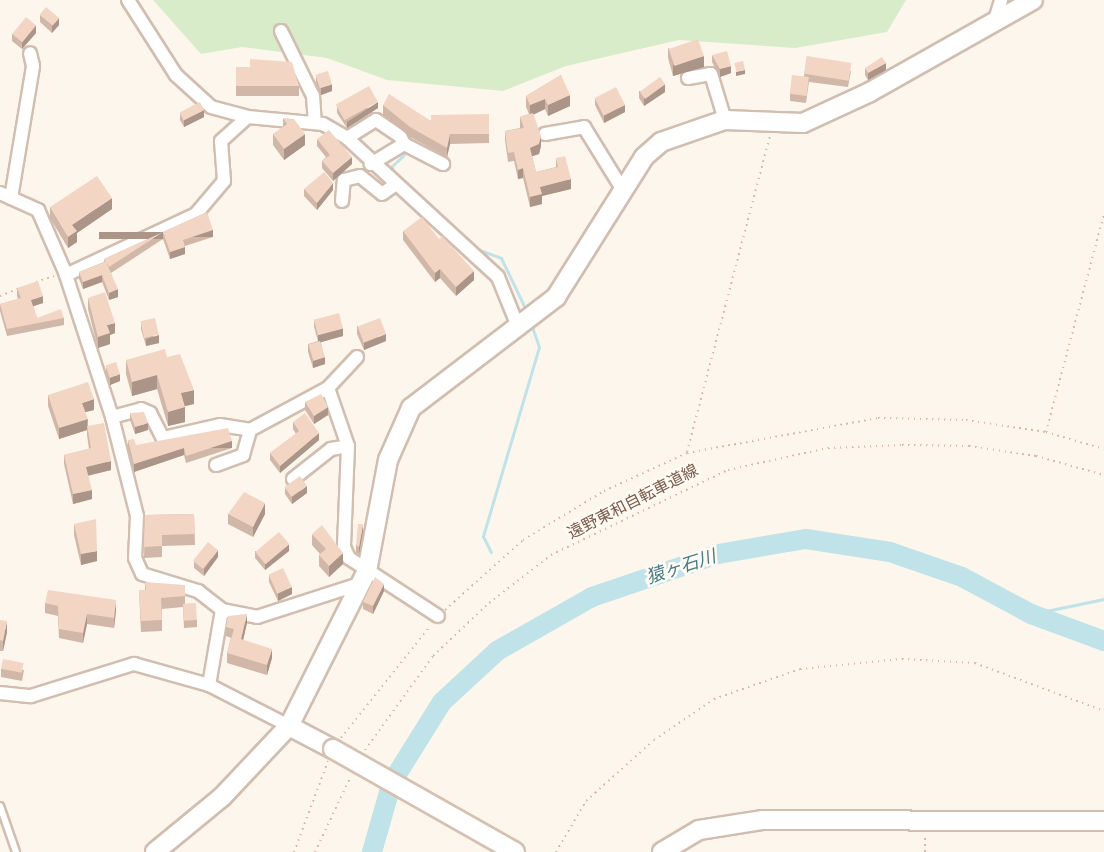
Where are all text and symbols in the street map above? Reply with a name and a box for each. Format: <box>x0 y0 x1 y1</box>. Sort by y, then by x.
street label: 遠野東和自転車道線 <box>564 461 702 543</box>
water label: 猿ヶ石川 <box>643 546 719 588</box>

